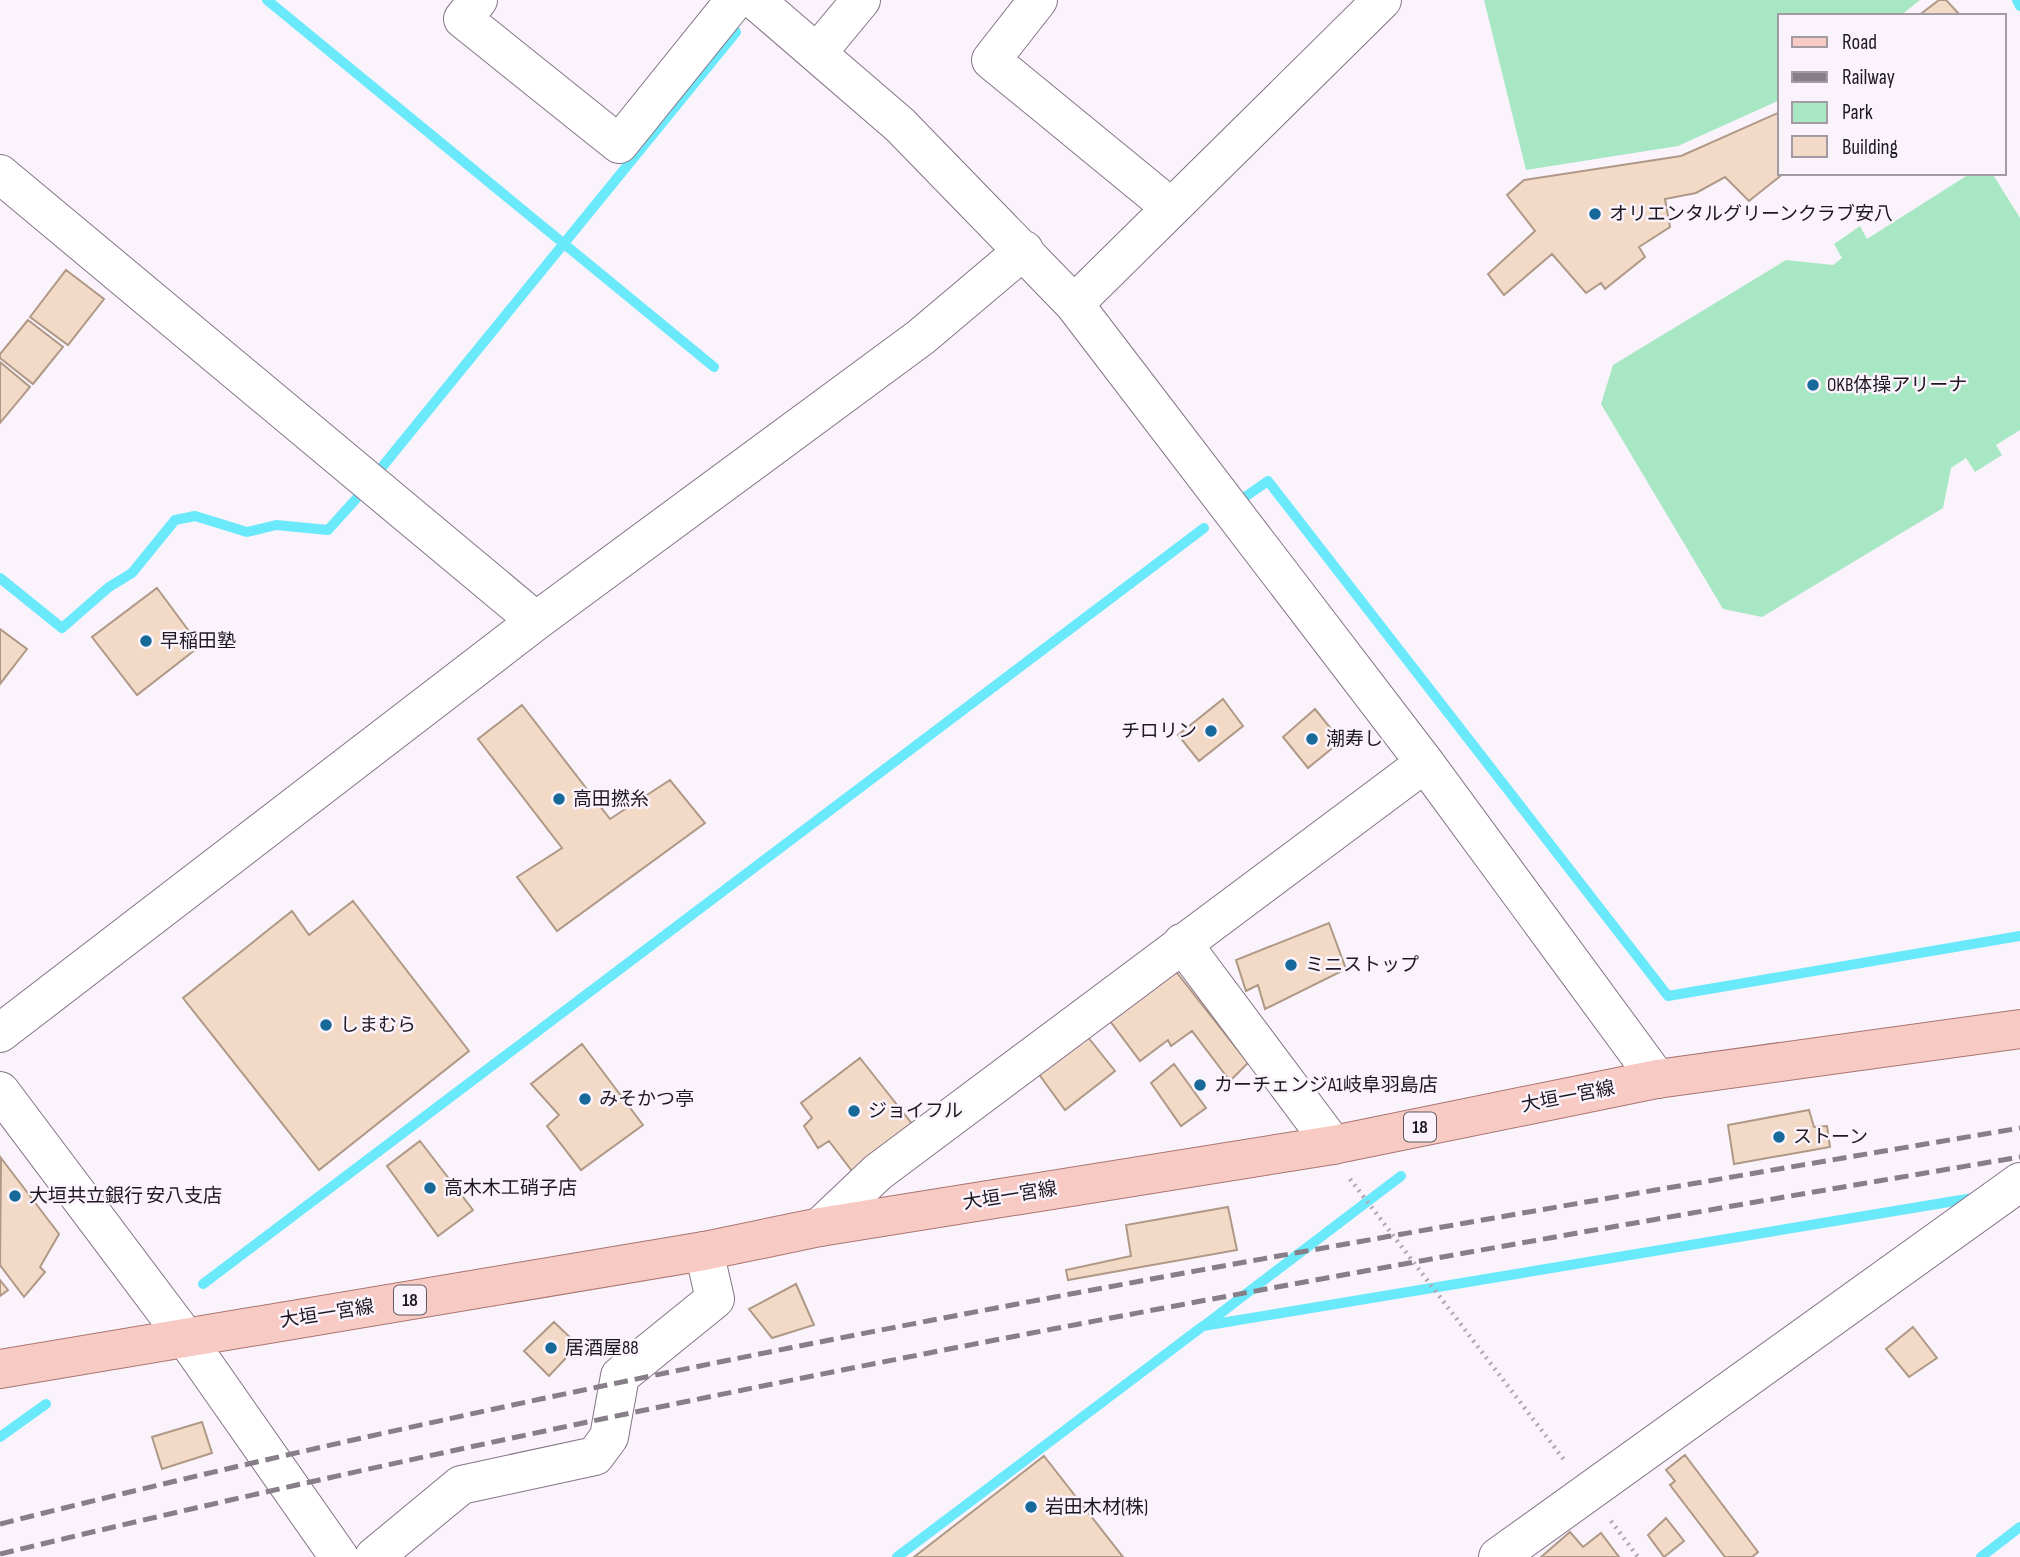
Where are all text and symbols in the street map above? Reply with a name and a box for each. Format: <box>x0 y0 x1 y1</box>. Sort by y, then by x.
legend <box>1778 14 2006 175</box>
text: Road <box>1842 30 1877 55</box>
text: Railway <box>1842 65 1895 90</box>
text: Park <box>1842 100 1873 125</box>
text: Building <box>1842 135 1898 160</box>
place label: オリエンタルグリーンクラブ安八 <box>1609 203 1893 226</box>
marker: オリエンタルグリーンクラブ安八 <box>1587 206 1603 222</box>
place label: OKB体操アリーナ <box>1827 374 1967 397</box>
marker: OKB体操アリーナ <box>1805 377 1821 393</box>
place label: 早稲田塾 <box>160 630 236 653</box>
marker: 早稲田塾 <box>138 633 154 649</box>
place label: チロリン <box>1121 720 1197 743</box>
marker: チロリン <box>1203 723 1219 739</box>
place label: 潮寿し <box>1326 728 1383 751</box>
marker: 潮寿し <box>1304 731 1320 747</box>
place label: 高田撚糸 <box>573 788 649 811</box>
marker: 高田撚糸 <box>551 791 567 807</box>
place label: ミニストップ <box>1305 954 1419 977</box>
marker: ミニストップ <box>1283 957 1299 973</box>
place label: しまむら <box>340 1014 416 1037</box>
marker: しまむら <box>318 1017 334 1033</box>
place label: カーチェンジA1岐阜羽島店 <box>1214 1074 1438 1097</box>
marker: カーチェンジA1岐阜羽島店 <box>1192 1077 1208 1093</box>
street label: 大垣一宮線 <box>1519 1077 1617 1117</box>
place label: みそかつ亭 <box>599 1088 694 1111</box>
marker: みそかつ亭 <box>577 1091 593 1107</box>
place label: ジョイフル <box>868 1100 963 1123</box>
marker: ジョイフル <box>846 1103 862 1119</box>
road number: 18 <box>1404 1112 1436 1142</box>
place label: ストーン <box>1793 1126 1868 1149</box>
marker: ストーン <box>1771 1129 1787 1145</box>
place label: 高木木工硝子店 <box>444 1177 577 1200</box>
street label: 大垣一宮線 <box>961 1177 1059 1215</box>
marker: 高木木工硝子店 <box>422 1180 438 1196</box>
place label: 大垣共立銀行 安八支店 <box>29 1185 222 1208</box>
marker: 大垣共立銀行 安八支店 <box>7 1188 23 1204</box>
road number: 18 <box>394 1286 426 1315</box>
street label: 大垣一宮線 <box>278 1295 376 1333</box>
place label: 居酒屋88 <box>565 1337 639 1360</box>
marker: 居酒屋88 <box>543 1340 559 1356</box>
place label: 岩田木材(株) <box>1045 1496 1148 1519</box>
marker: 岩田木材(株) <box>1023 1499 1039 1515</box>

